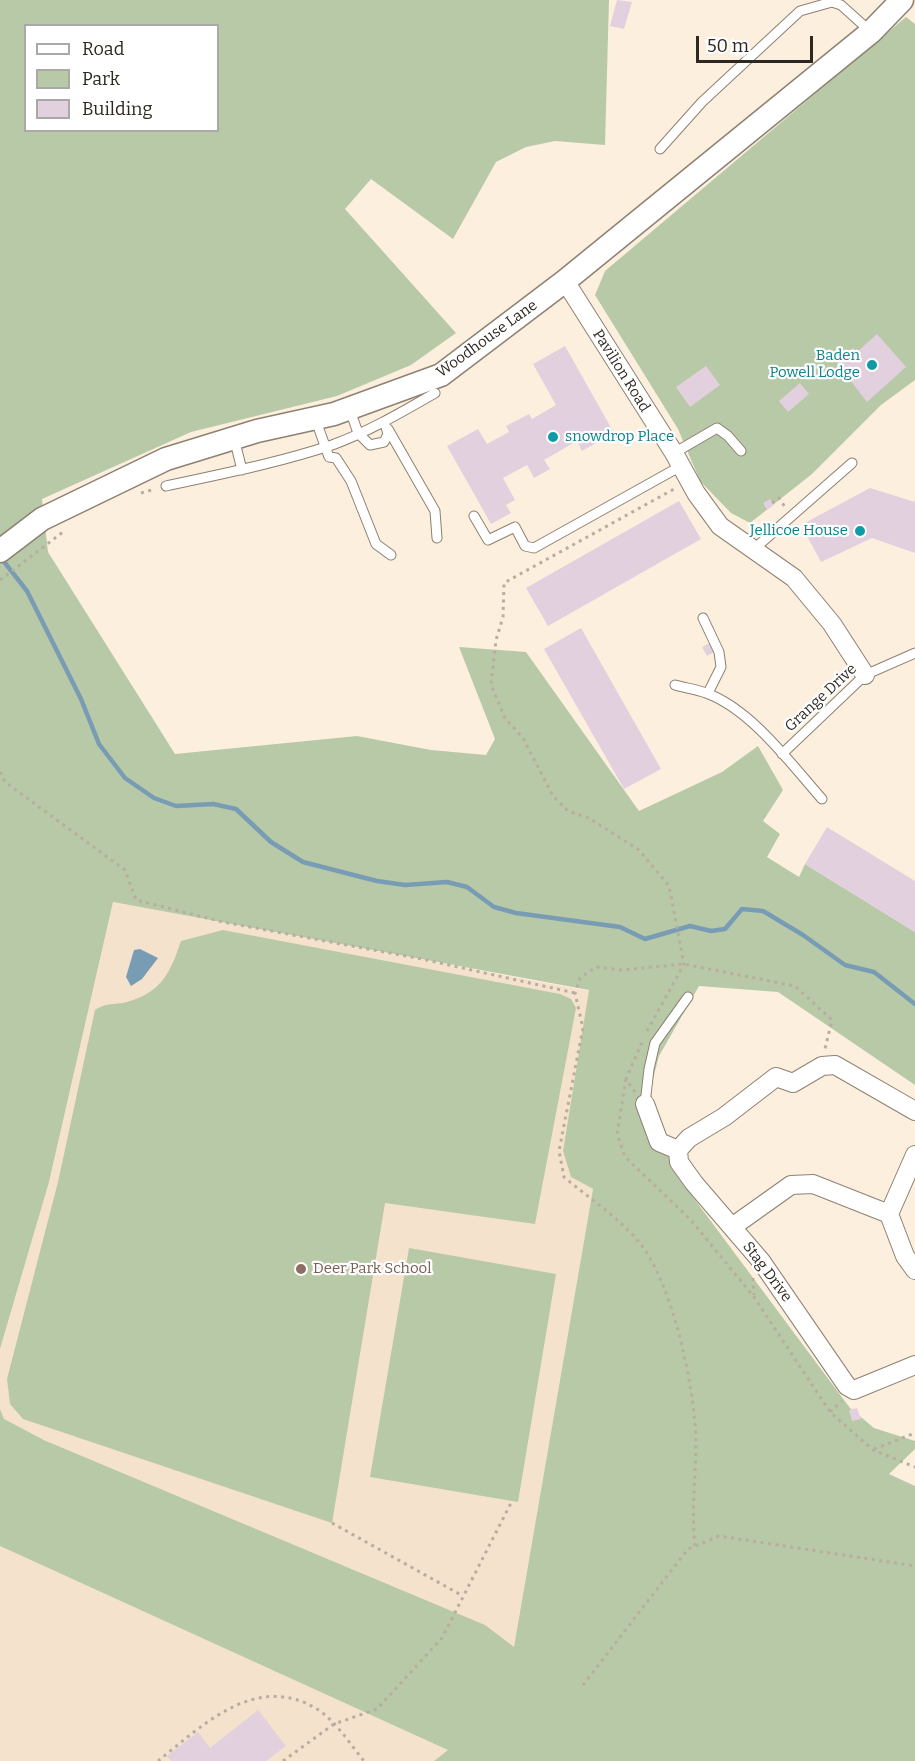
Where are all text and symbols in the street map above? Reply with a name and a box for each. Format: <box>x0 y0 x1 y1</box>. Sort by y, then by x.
legend <box>24 24 219 132</box>
scale bar <box>699 24 816 62</box>
text: 50 m <box>707 35 749 57</box>
text: Road <box>82 38 124 60</box>
text: Park <box>82 68 120 90</box>
text: Building <box>82 98 153 120</box>
street label: Woodhouse Lane <box>433 296 541 382</box>
street label: Pavilion Road <box>589 326 653 416</box>
place label: Baden Powell Lodge <box>769 347 860 382</box>
marker: Baden Powell Lodge <box>865 358 879 372</box>
place label: snowdrop Place <box>565 428 674 446</box>
marker: snowdrop Place <box>546 430 560 444</box>
place label: Jellicoe House <box>750 522 848 540</box>
marker: Jellicoe House <box>853 524 867 538</box>
street label: Grange Drive <box>781 660 861 736</box>
street label: Stag Drive <box>739 1238 795 1306</box>
place label: Deer Park School <box>313 1260 431 1278</box>
marker: Deer Park School <box>294 1262 308 1276</box>

